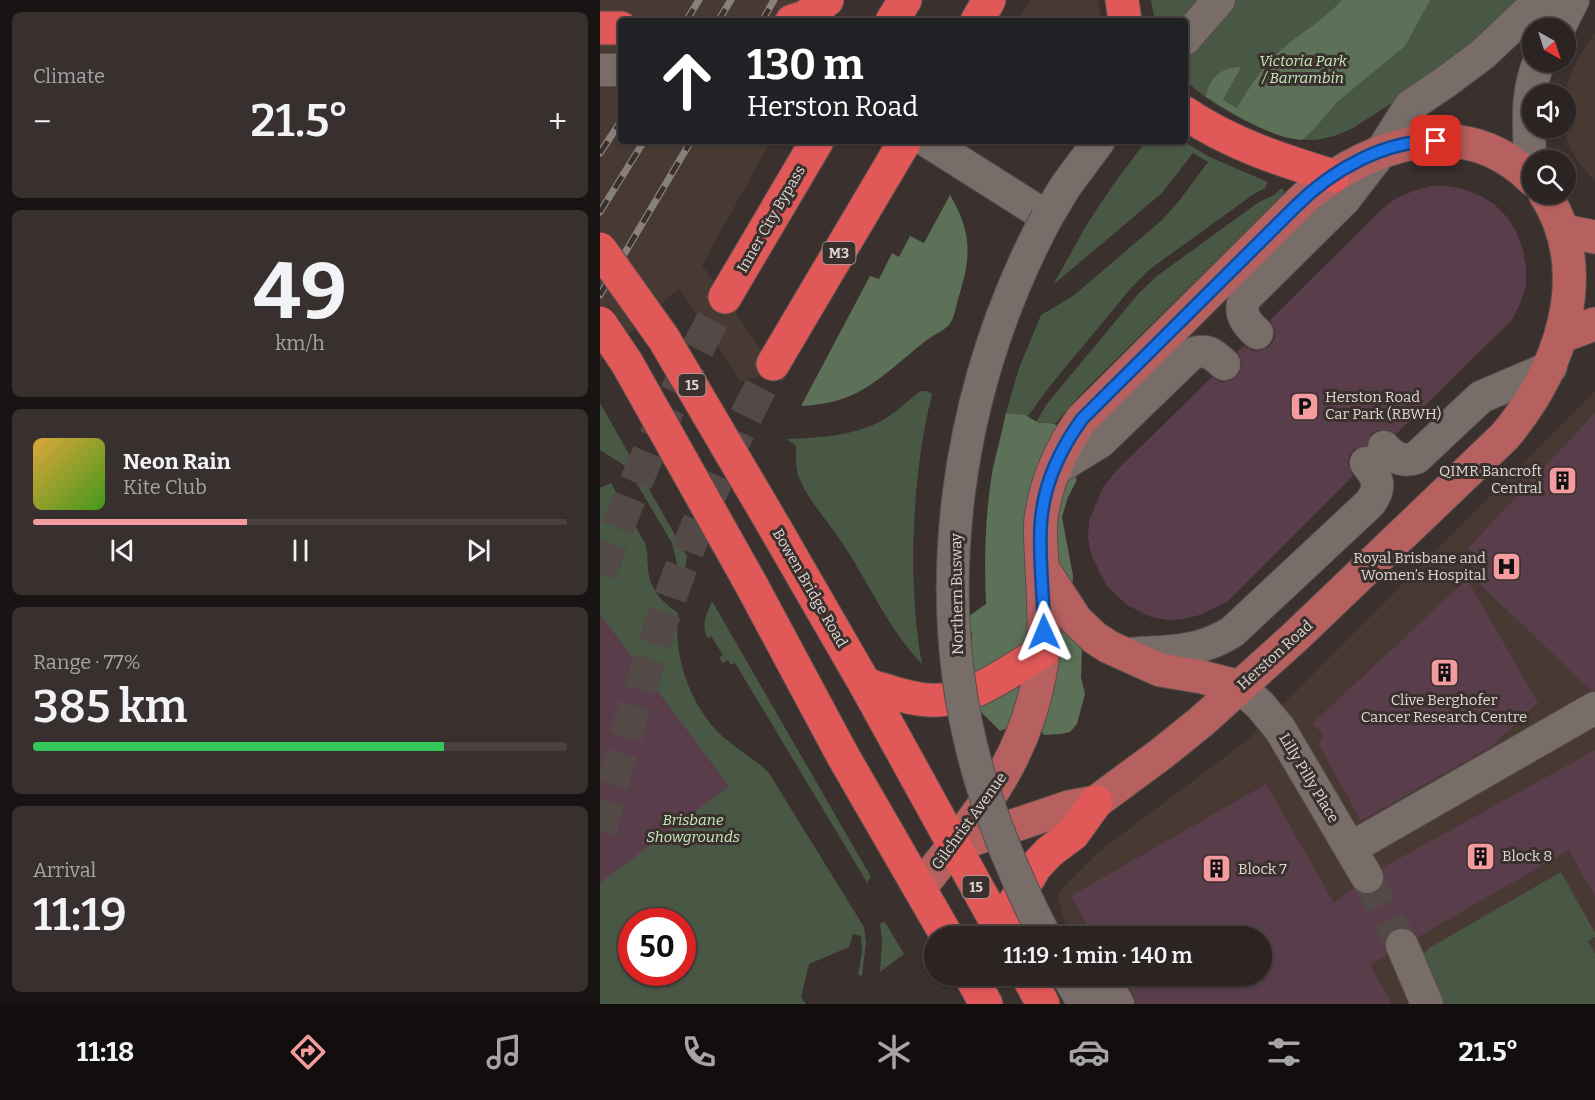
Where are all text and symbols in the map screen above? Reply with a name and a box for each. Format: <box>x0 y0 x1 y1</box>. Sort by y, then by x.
north arrow <box>1522 18 1576 72</box>
map controls <box>1522 18 1576 204</box>
text: 130 m <box>747 40 864 90</box>
icon: ahead <box>648 42 726 120</box>
park label: Victoria Park / Barrambin <box>1259 52 1348 87</box>
text: Climate <box>33 64 105 88</box>
button: sound <box>1522 84 1576 138</box>
text: Herston Road <box>747 91 918 123</box>
text: 21.5° <box>251 94 349 148</box>
text: − <box>33 102 51 142</box>
text: + <box>548 102 567 142</box>
pin <box>1410 115 1461 166</box>
icon: arrive <box>1419 124 1452 157</box>
button: search <box>1522 150 1576 204</box>
street label: Inner City Bypass <box>733 162 809 276</box>
road number: M3 <box>822 242 856 264</box>
text: 49 <box>253 245 347 339</box>
text: km/h <box>275 331 325 355</box>
road number: 15 <box>678 374 706 396</box>
place label: Herston Road Car Park (RBWH) <box>1325 388 1441 423</box>
parking icon: Herston Road Car Park (RBWH) <box>1288 390 1320 422</box>
text: Neon Rain <box>123 448 231 475</box>
place label: QIMR Bancroft Central <box>1439 462 1543 497</box>
building icon: QIMR Bancroft Central <box>1547 464 1579 496</box>
text: Kite Club <box>123 475 207 499</box>
street label: Bowen Bridge Road <box>769 525 851 651</box>
street label: Northern Busway <box>947 533 967 655</box>
icon: previous <box>106 534 139 567</box>
icon: pause <box>284 534 317 567</box>
icon: next <box>462 534 495 567</box>
place label: Royal Brisbane and Women’s Hospital <box>1353 549 1486 584</box>
hospital icon: Royal Brisbane and Women’s Hospital <box>1491 551 1523 583</box>
position arrow <box>1012 600 1076 664</box>
street label: Herston Road <box>1234 616 1316 694</box>
text: Range · 77% <box>33 650 141 674</box>
building icon: Clive Berghofer Cancer Research Centre <box>1428 657 1460 689</box>
text: 385 km <box>33 680 187 734</box>
place label: Clive Berghofer Cancer Research Centre <box>1361 691 1527 726</box>
street label: Lilly Pilly Place <box>1275 730 1343 826</box>
street label: Gilchrist Avenue <box>928 769 1010 873</box>
park label: Brisbane Showgrounds <box>646 811 740 846</box>
building icon: Block 8 <box>1465 840 1497 872</box>
place label: Block 8 <box>1502 847 1552 865</box>
building icon: Block 7 <box>1201 853 1233 885</box>
text: Arrival <box>33 858 96 882</box>
place label: Block 7 <box>1238 860 1287 878</box>
road number: 15 <box>962 876 989 898</box>
text: 11:19 <box>33 888 127 942</box>
speed limit sign: 50 <box>618 908 696 986</box>
text: 11:19 · 1 min · 140 m <box>1003 942 1193 969</box>
icon: directions <box>287 1031 329 1073</box>
icon: music <box>483 1031 525 1073</box>
icon: phone <box>678 1031 720 1073</box>
icon: climate <box>873 1031 915 1073</box>
icon: car <box>1068 1031 1110 1073</box>
icon: filters <box>1263 1031 1305 1073</box>
text: 11:18 <box>77 1036 134 1068</box>
text: 21.5° <box>1459 1036 1518 1068</box>

